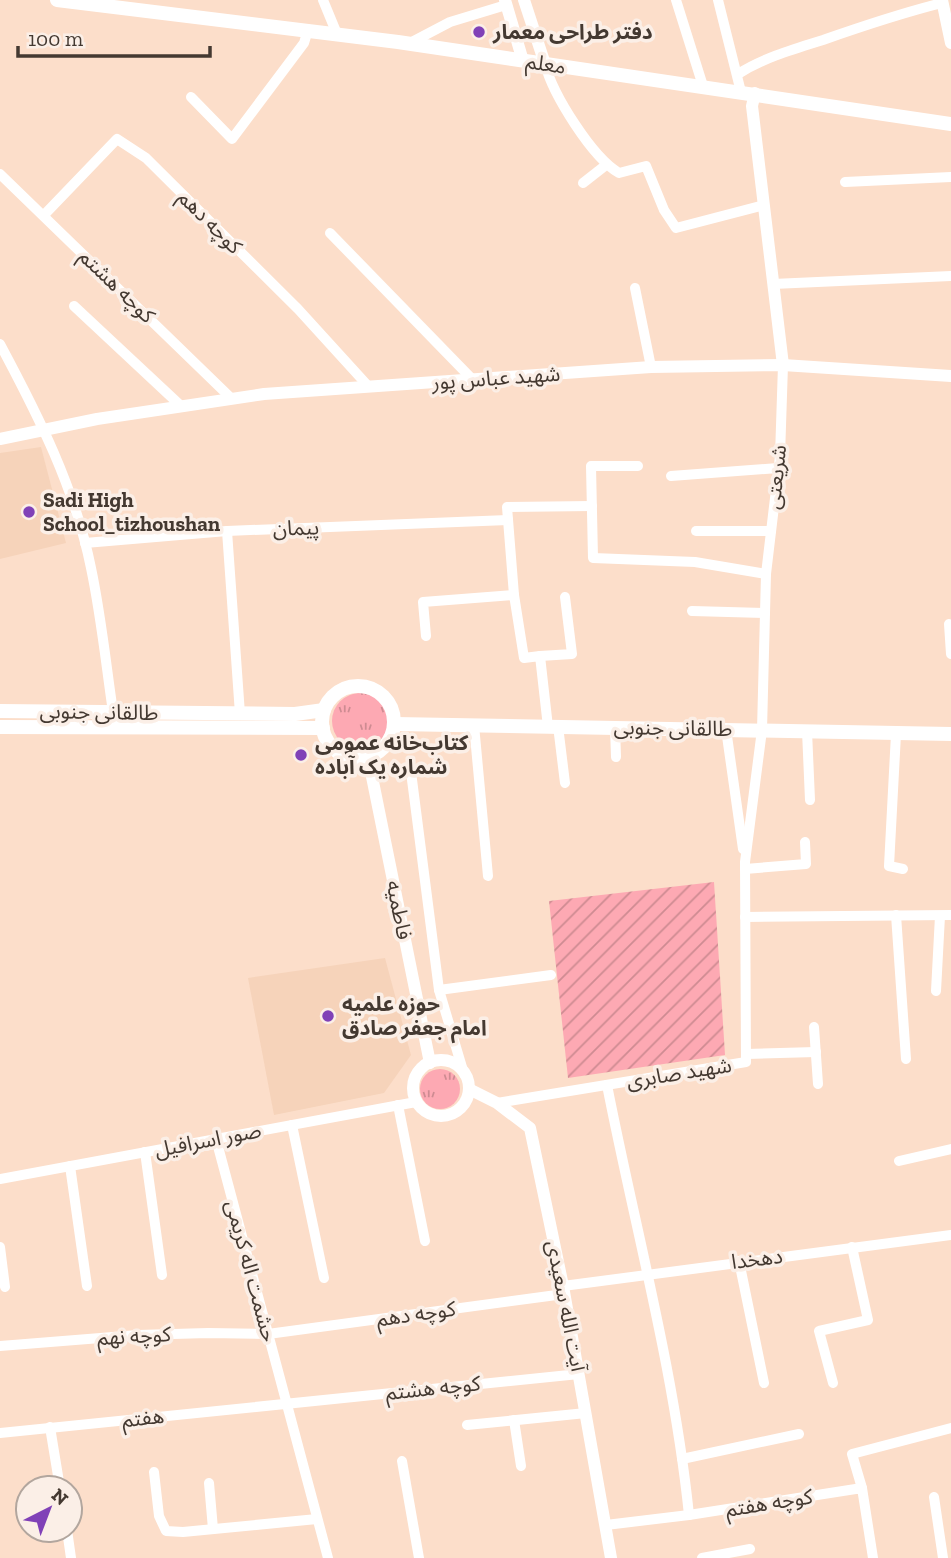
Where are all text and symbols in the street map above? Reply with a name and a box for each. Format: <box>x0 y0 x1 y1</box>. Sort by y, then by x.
scale bar <box>18 14 210 58</box>
place label: دفتر طراحی معمار <box>492 19 653 44</box>
marker: دفتر طراحی معمار <box>471 24 487 40</box>
text: 100 m <box>28 26 83 51</box>
street label: معلم <box>524 48 568 82</box>
street label: کوچه دهم <box>171 185 248 261</box>
street label: کوچه هشتم <box>72 243 161 330</box>
street label: شهید عباس پور <box>430 361 561 396</box>
street label: شریعتی <box>760 443 791 510</box>
place label: Sadi High School_tizhoushan <box>43 487 221 536</box>
marker: Sadi High School_tizhoushan <box>21 504 37 520</box>
street label: پیمان <box>272 514 320 542</box>
street label: طالقانی جنوبی <box>39 698 159 725</box>
street label: طالقانی جنوبی <box>613 714 733 741</box>
place label: کتاب‌خانه عمومی شماره یک آباده <box>315 730 469 779</box>
marker: کتاب‌خانه عمومی شماره یک آباده <box>293 747 309 763</box>
street label: فاطمیه <box>382 878 417 942</box>
place label: حوزه علمیه امام جعفر صادق <box>342 991 487 1044</box>
marker: حوزه علمیه امام جعفر صادق <box>320 1008 336 1024</box>
street label: شهید صابری <box>625 1052 733 1093</box>
street label: صور اسرافیل <box>152 1117 263 1162</box>
street label: حشمت اله کریمی <box>221 1197 282 1344</box>
street label: آیت الله سعیدی <box>542 1238 592 1374</box>
street label: دهخدا <box>730 1243 784 1274</box>
street label: کوچه دهم <box>375 1296 458 1334</box>
street label: کوچه نهم <box>96 1321 172 1353</box>
street label: کوچه هشتم <box>384 1370 482 1408</box>
street label: هفتم <box>121 1403 165 1435</box>
north arrow <box>14 1474 84 1544</box>
text: N <box>47 1483 73 1510</box>
street label: کوچه هفتم <box>724 1483 815 1525</box>

